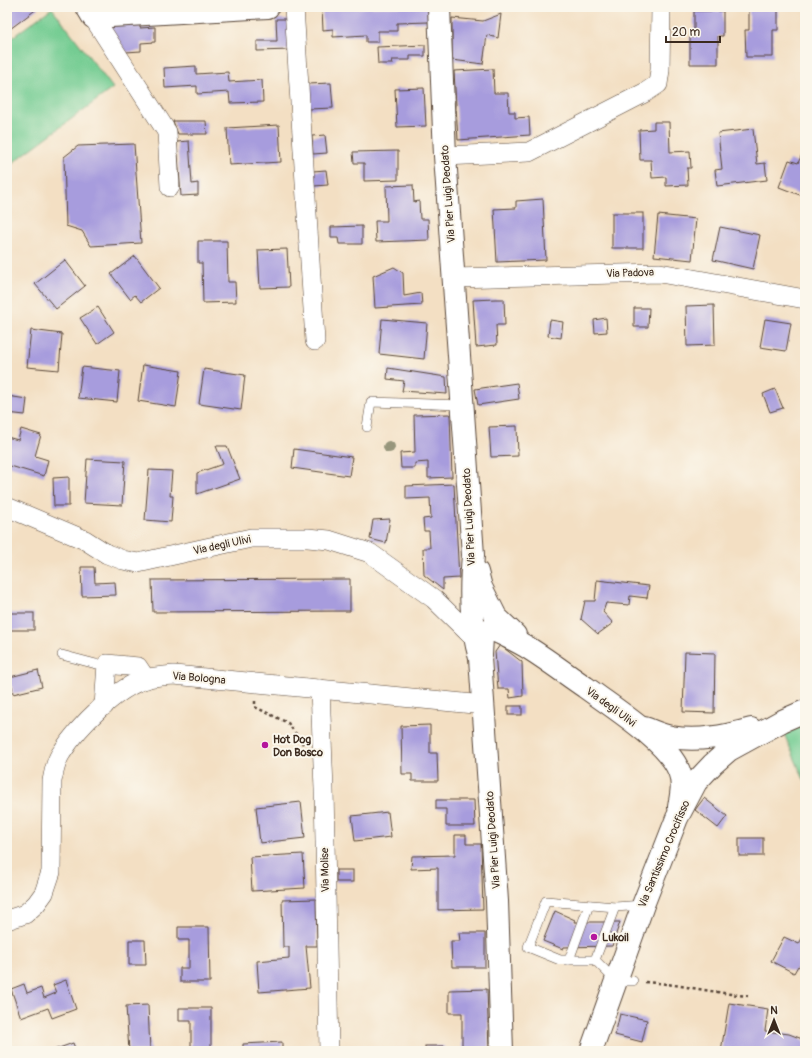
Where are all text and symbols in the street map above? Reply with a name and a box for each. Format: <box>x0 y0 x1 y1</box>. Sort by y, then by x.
scale bar <box>666 18 720 44</box>
text: 20 m <box>672 25 701 40</box>
street label: Via Pier Luigi Deodato <box>438 145 458 243</box>
street label: Via Padova <box>606 266 654 280</box>
street label: Via Pier Luigi Deodato <box>460 468 478 566</box>
street label: Via degli Ulivi <box>192 533 252 557</box>
street label: Via Bologna <box>172 669 226 687</box>
street label: Via degli Ulivi <box>583 685 639 729</box>
place label: Hot Dog Don Bosco <box>273 733 323 759</box>
marker: Hot Dog Don Bosco <box>260 740 270 750</box>
street label: Via Pier Luigi Deodato <box>483 791 503 889</box>
street label: Via Santissimo Crocifisso <box>635 798 693 910</box>
street label: Via Molise <box>318 847 332 893</box>
place label: Lukoil <box>602 931 629 944</box>
marker: Lukoil <box>589 932 599 942</box>
north arrow <box>754 1000 794 1040</box>
text: N <box>770 1004 778 1017</box>

